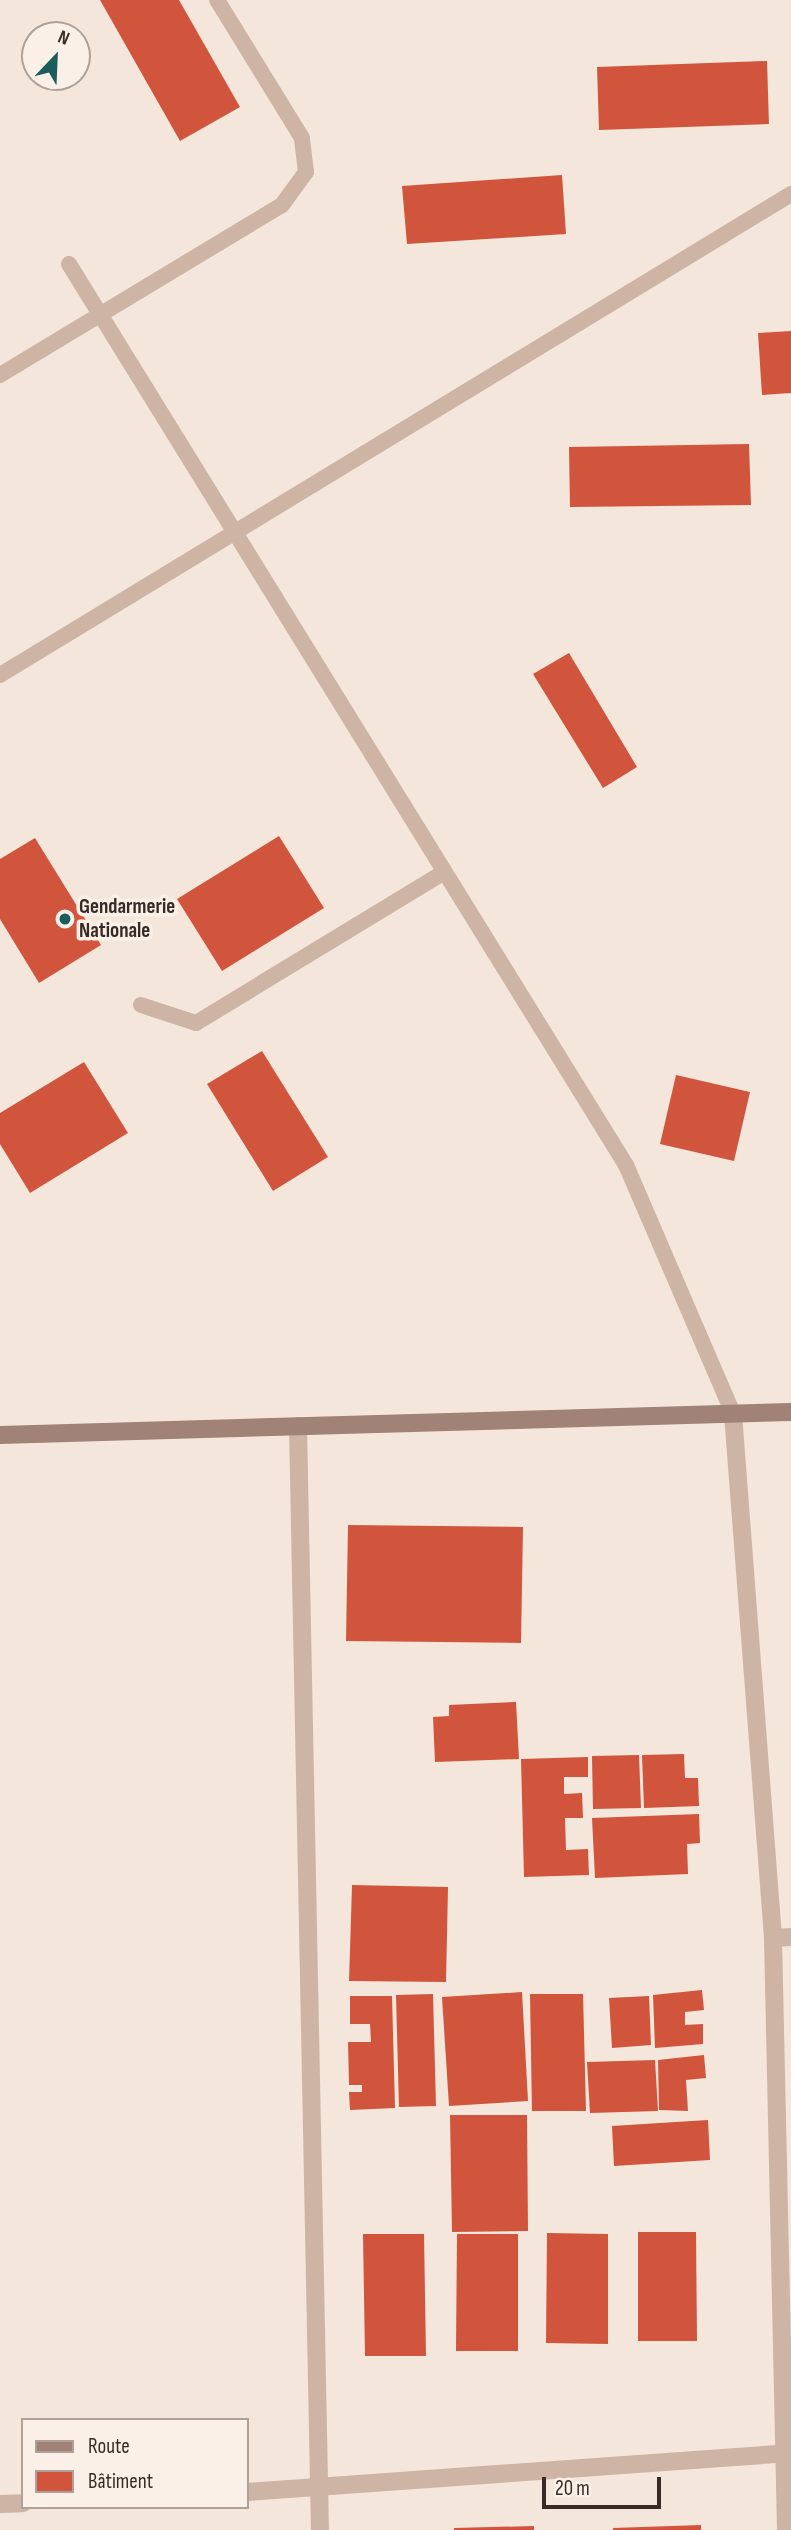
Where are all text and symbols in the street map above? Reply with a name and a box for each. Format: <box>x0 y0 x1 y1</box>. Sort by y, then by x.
north arrow <box>21 21 91 91</box>
text: N <box>54 25 73 51</box>
place label: Gendarmerie Nationale <box>79 894 175 944</box>
marker: Gendarmerie Nationale <box>57 911 73 927</box>
legend <box>21 2418 248 2509</box>
text: Route <box>88 2434 130 2459</box>
scale bar <box>546 2464 665 2508</box>
text: Bâtiment <box>88 2469 153 2494</box>
text: 20 m <box>555 2476 590 2501</box>

